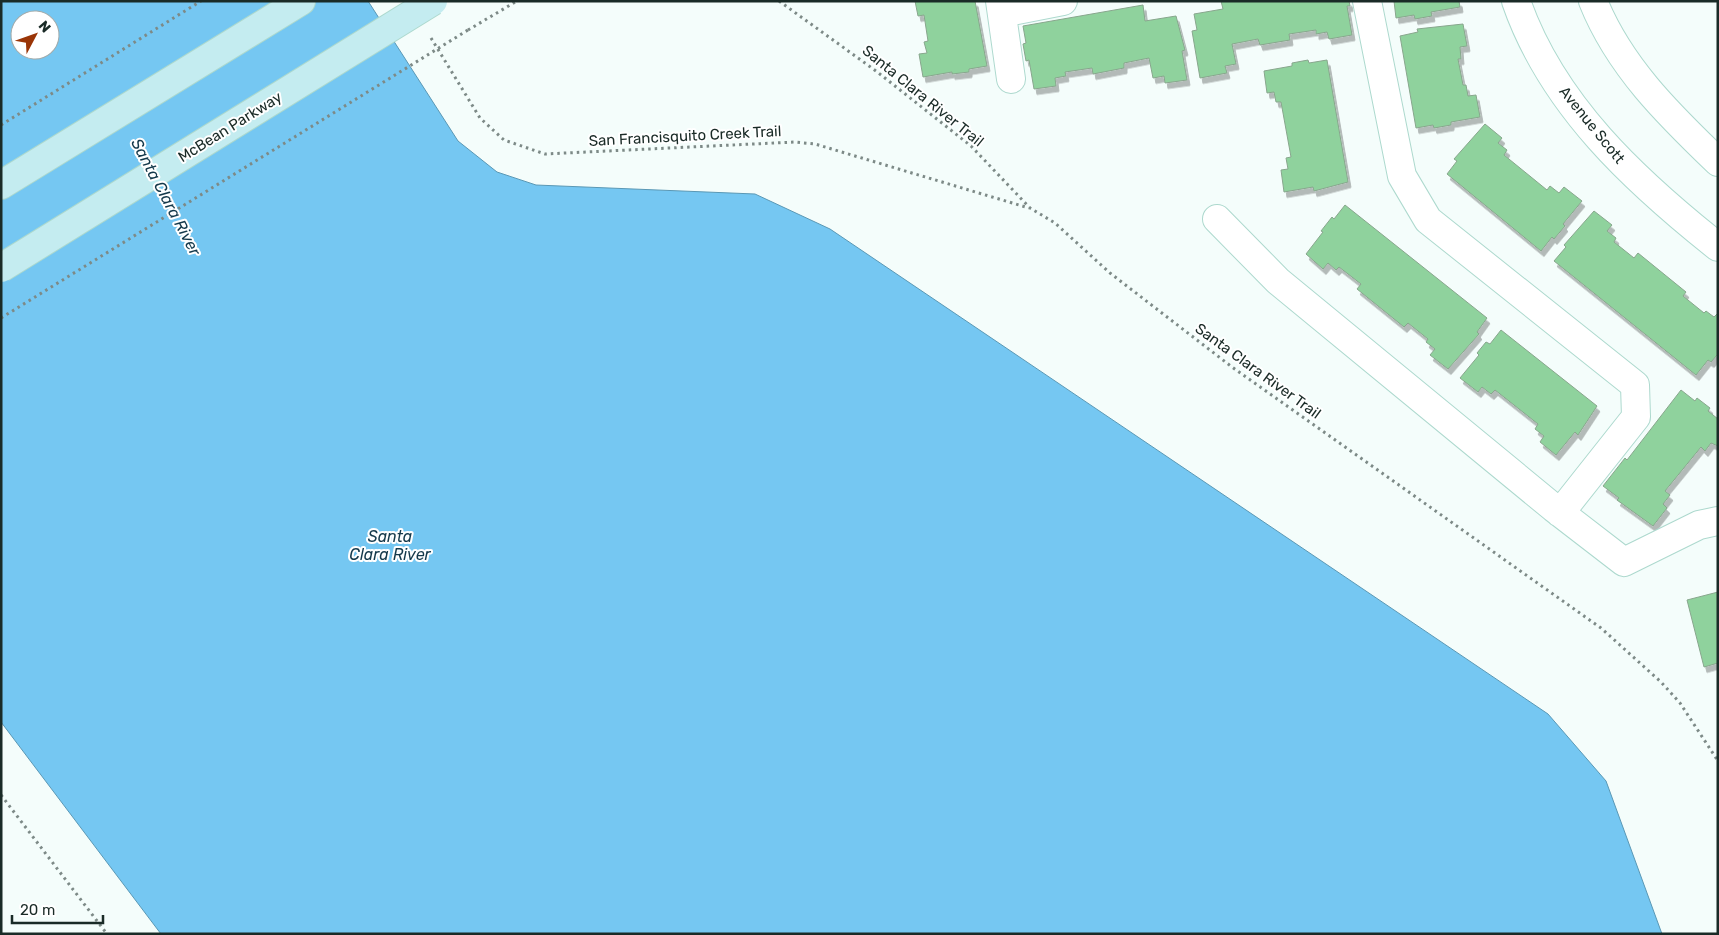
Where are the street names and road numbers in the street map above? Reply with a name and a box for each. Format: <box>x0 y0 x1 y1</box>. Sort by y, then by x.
street label: Santa Clara River Trail <box>859 41 987 151</box>
street label: Avenue Scott <box>1555 83 1629 167</box>
street label: McBean Parkway <box>175 88 285 166</box>
street label: San Francisquito Creek Trail <box>588 122 782 150</box>
street label: Santa Clara River Trail <box>1192 319 1324 423</box>

